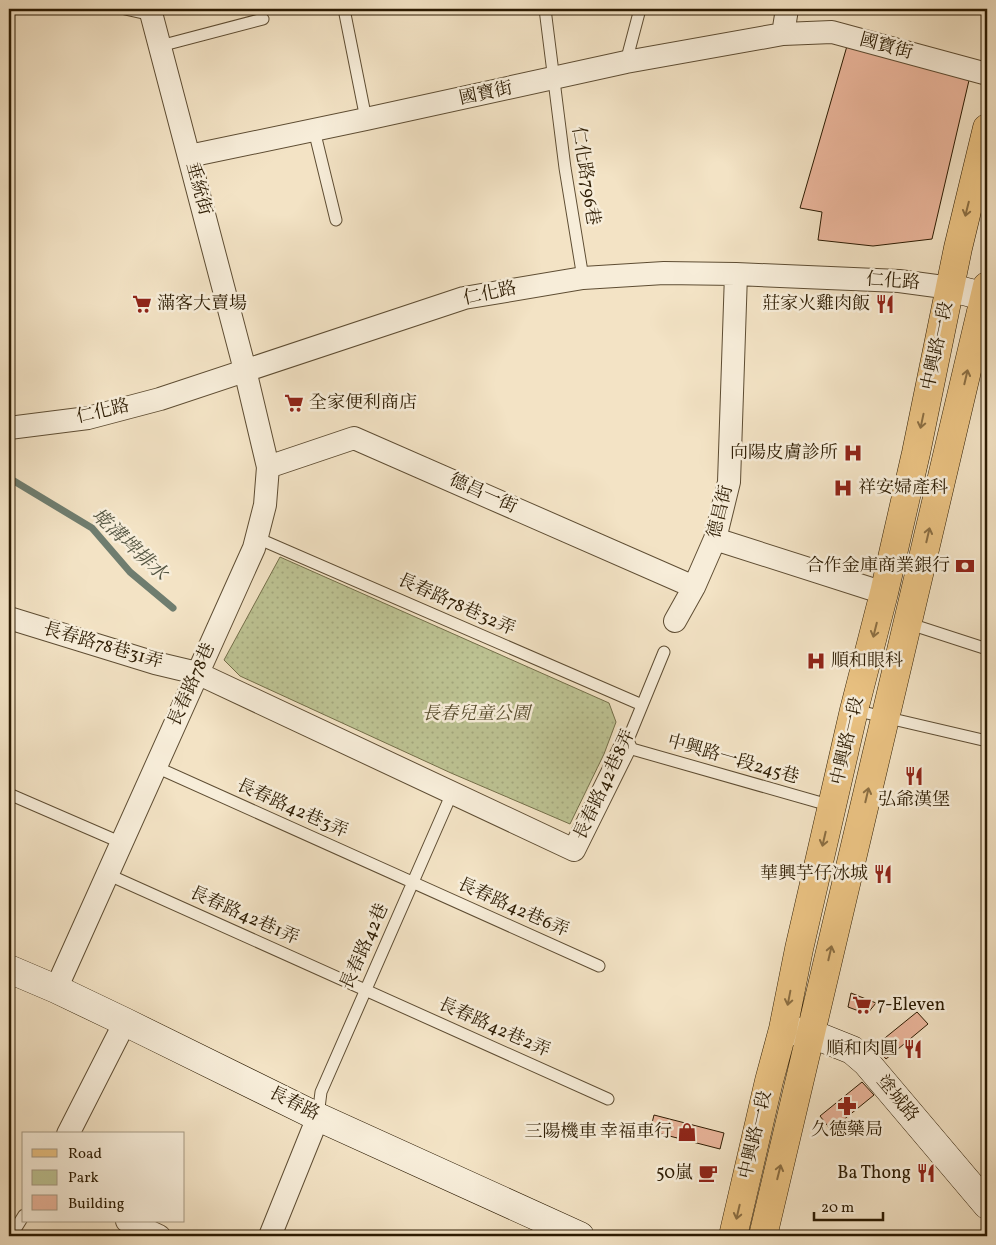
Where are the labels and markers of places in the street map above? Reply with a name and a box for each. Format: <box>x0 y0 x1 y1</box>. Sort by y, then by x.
place label: 滿客大賣場 <box>157 292 247 317</box>
place label: 莊家火雞肉飯 <box>762 292 870 317</box>
supermarket icon: 滿客大賣場 <box>131 293 153 315</box>
restaurant icon: 莊家火雞肉飯 <box>874 293 896 315</box>
place label: 全家便利商店 <box>309 391 417 416</box>
supermarket icon: 全家便利商店 <box>283 392 305 414</box>
place label: 向陽皮膚診所 <box>730 441 838 466</box>
hospital icon: 向陽皮膚診所 <box>842 442 864 464</box>
place label: 祥安婦產科 <box>858 476 948 501</box>
hospital icon: 祥安婦產科 <box>832 477 854 499</box>
place label: 合作金庫商業銀行 <box>806 554 950 579</box>
bank icon: 合作金庫商業銀行 <box>954 555 976 577</box>
place label: 順和眼科 <box>831 649 903 674</box>
hospital icon: 順和眼科 <box>805 650 827 672</box>
restaurant icon: 弘爺漢堡 <box>903 765 925 787</box>
place label: 弘爺漢堡 <box>878 788 950 813</box>
place label: 華興芋仔冰城 <box>760 862 868 887</box>
restaurant icon: 華興芋仔冰城 <box>872 863 894 885</box>
place label: 7-Eleven <box>877 993 945 1018</box>
supermarket icon: 7-Eleven <box>851 994 873 1016</box>
place label: 順和肉圓 <box>826 1037 898 1062</box>
restaurant icon: 順和肉圓 <box>902 1038 924 1060</box>
pharmacy icon: 久德藥局 <box>836 1095 858 1117</box>
place label: 久德藥局 <box>811 1118 883 1143</box>
place label: 三陽機車 幸福車行 <box>524 1120 672 1145</box>
shop icon: 三陽機車 幸福車行 <box>676 1121 698 1143</box>
place label: 50嵐 <box>656 1161 693 1186</box>
place label: Ba Thong <box>837 1161 911 1186</box>
cafe icon: 50嵐 <box>697 1162 719 1184</box>
restaurant icon: Ba Thong <box>915 1162 937 1184</box>

